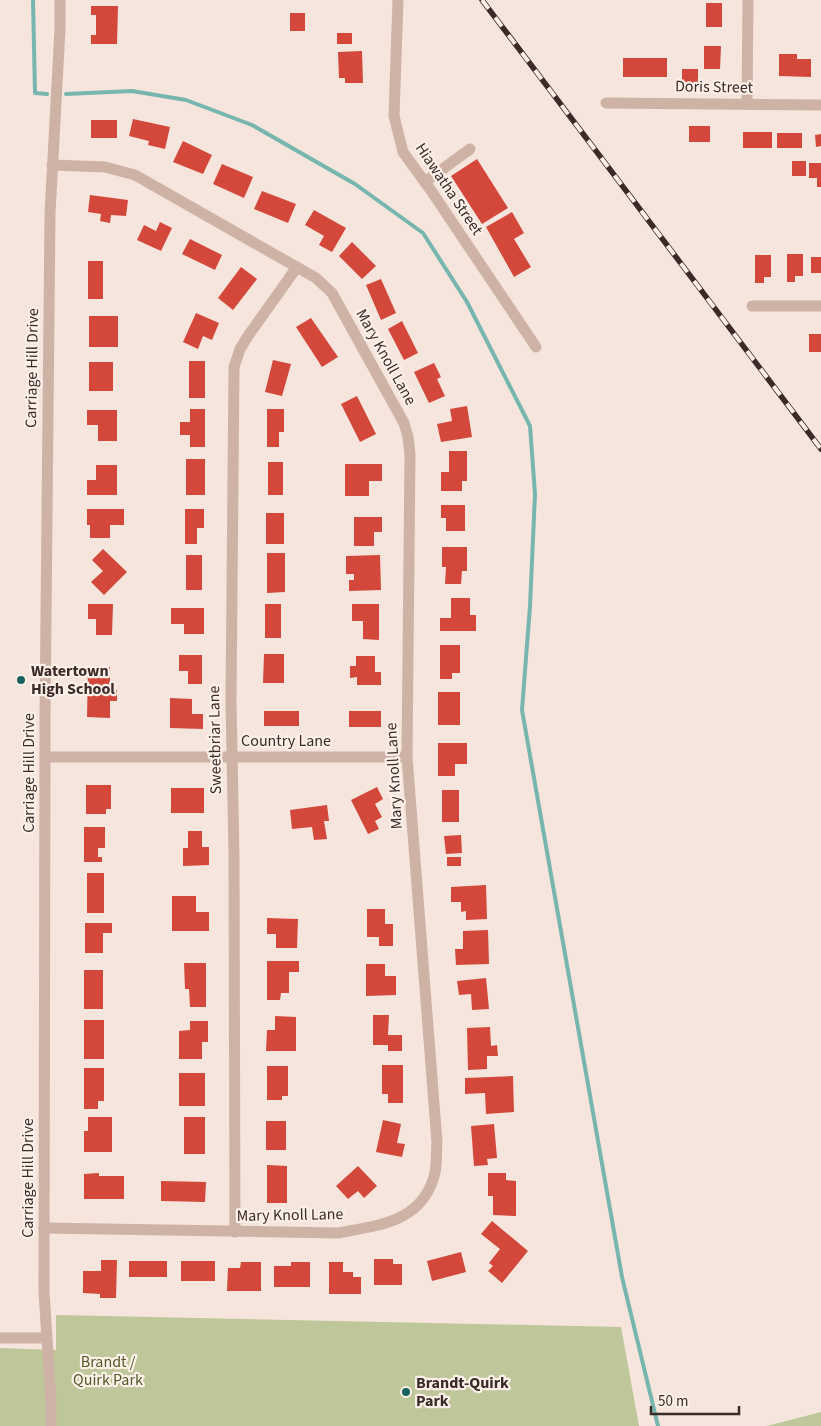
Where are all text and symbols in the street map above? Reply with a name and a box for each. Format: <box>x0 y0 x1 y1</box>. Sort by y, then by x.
street label: Doris Street <box>675 75 754 99</box>
street label: Hiawatha Street <box>410 138 488 240</box>
street label: Mary Knoll Lane <box>350 305 422 409</box>
street label: Carriage Hill Drive <box>20 308 44 428</box>
place label: Watertown High School <box>31 660 115 700</box>
marker: Watertown High School <box>15 674 27 686</box>
street label: Sweetbriar Lane <box>203 685 227 795</box>
street label: Carriage Hill Drive <box>18 713 40 833</box>
street label: Mary Knoll Lane <box>380 722 408 830</box>
street label: Country Lane <box>241 730 331 752</box>
street label: Carriage Hill Drive <box>17 1118 39 1238</box>
street label: Mary Knoll Lane <box>236 1203 344 1227</box>
park label: Brandt / Quirk Park <box>73 1351 143 1391</box>
place label: Brandt-Quirk Park <box>416 1372 509 1412</box>
scale bar <box>651 1384 738 1416</box>
marker: Brandt-Quirk Park <box>400 1386 412 1398</box>
text: 50 m <box>658 1391 688 1412</box>

